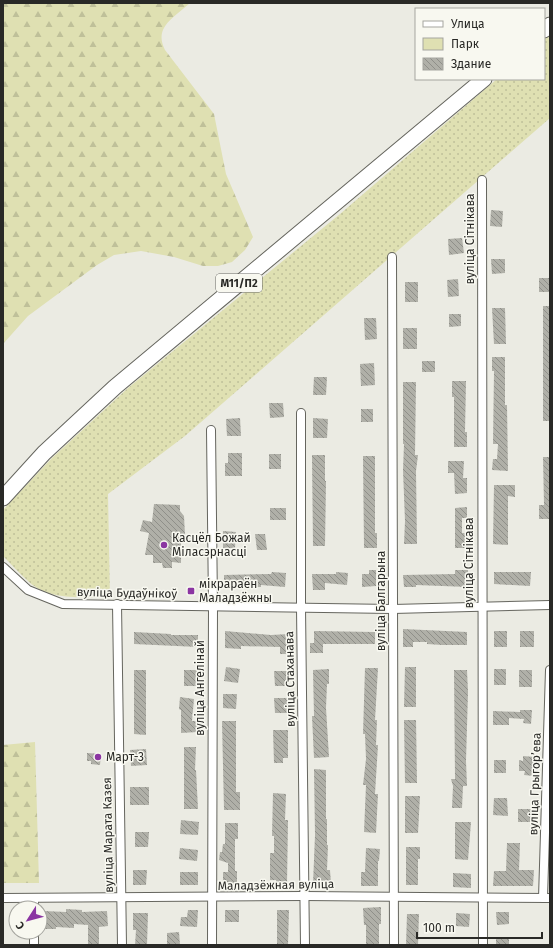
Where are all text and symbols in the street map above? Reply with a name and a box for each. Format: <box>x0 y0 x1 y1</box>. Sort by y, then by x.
legend <box>415 8 545 80</box>
text: Улица <box>451 17 485 31</box>
text: Парк <box>451 37 480 51</box>
text: Здание <box>451 57 491 71</box>
street label: вуліца Сітнікава <box>463 193 477 285</box>
road number: М11/П2 <box>216 274 262 292</box>
street label: вуліца Сітнікава <box>462 517 476 609</box>
place label: Касцёл Божай Міласэрнасці <box>172 531 251 559</box>
marker: Касцёл Божай Міласэрнасці <box>159 540 169 550</box>
street label: вуліца Балгарына <box>374 551 388 651</box>
place label: мікрараён Маладзёжны <box>199 577 272 605</box>
street label: вуліца Будаўнікоў <box>77 585 177 601</box>
marker: мікрараён Маладзёжны <box>186 586 196 596</box>
street label: вуліца Стаханава <box>282 631 298 727</box>
street label: вуліца Ангелінай <box>193 640 207 736</box>
street label: вуліца Грыгорʼева <box>526 732 544 836</box>
place label: Март-3 <box>106 750 144 764</box>
marker: Март-3 <box>93 752 103 762</box>
street label: вуліца Марата Казея <box>100 777 116 893</box>
street label: Маладзёжная вуліца <box>218 877 334 893</box>
north arrow <box>8 900 48 940</box>
scale bar <box>417 914 542 940</box>
text: С <box>13 919 27 932</box>
text: 100 m <box>423 921 455 935</box>

